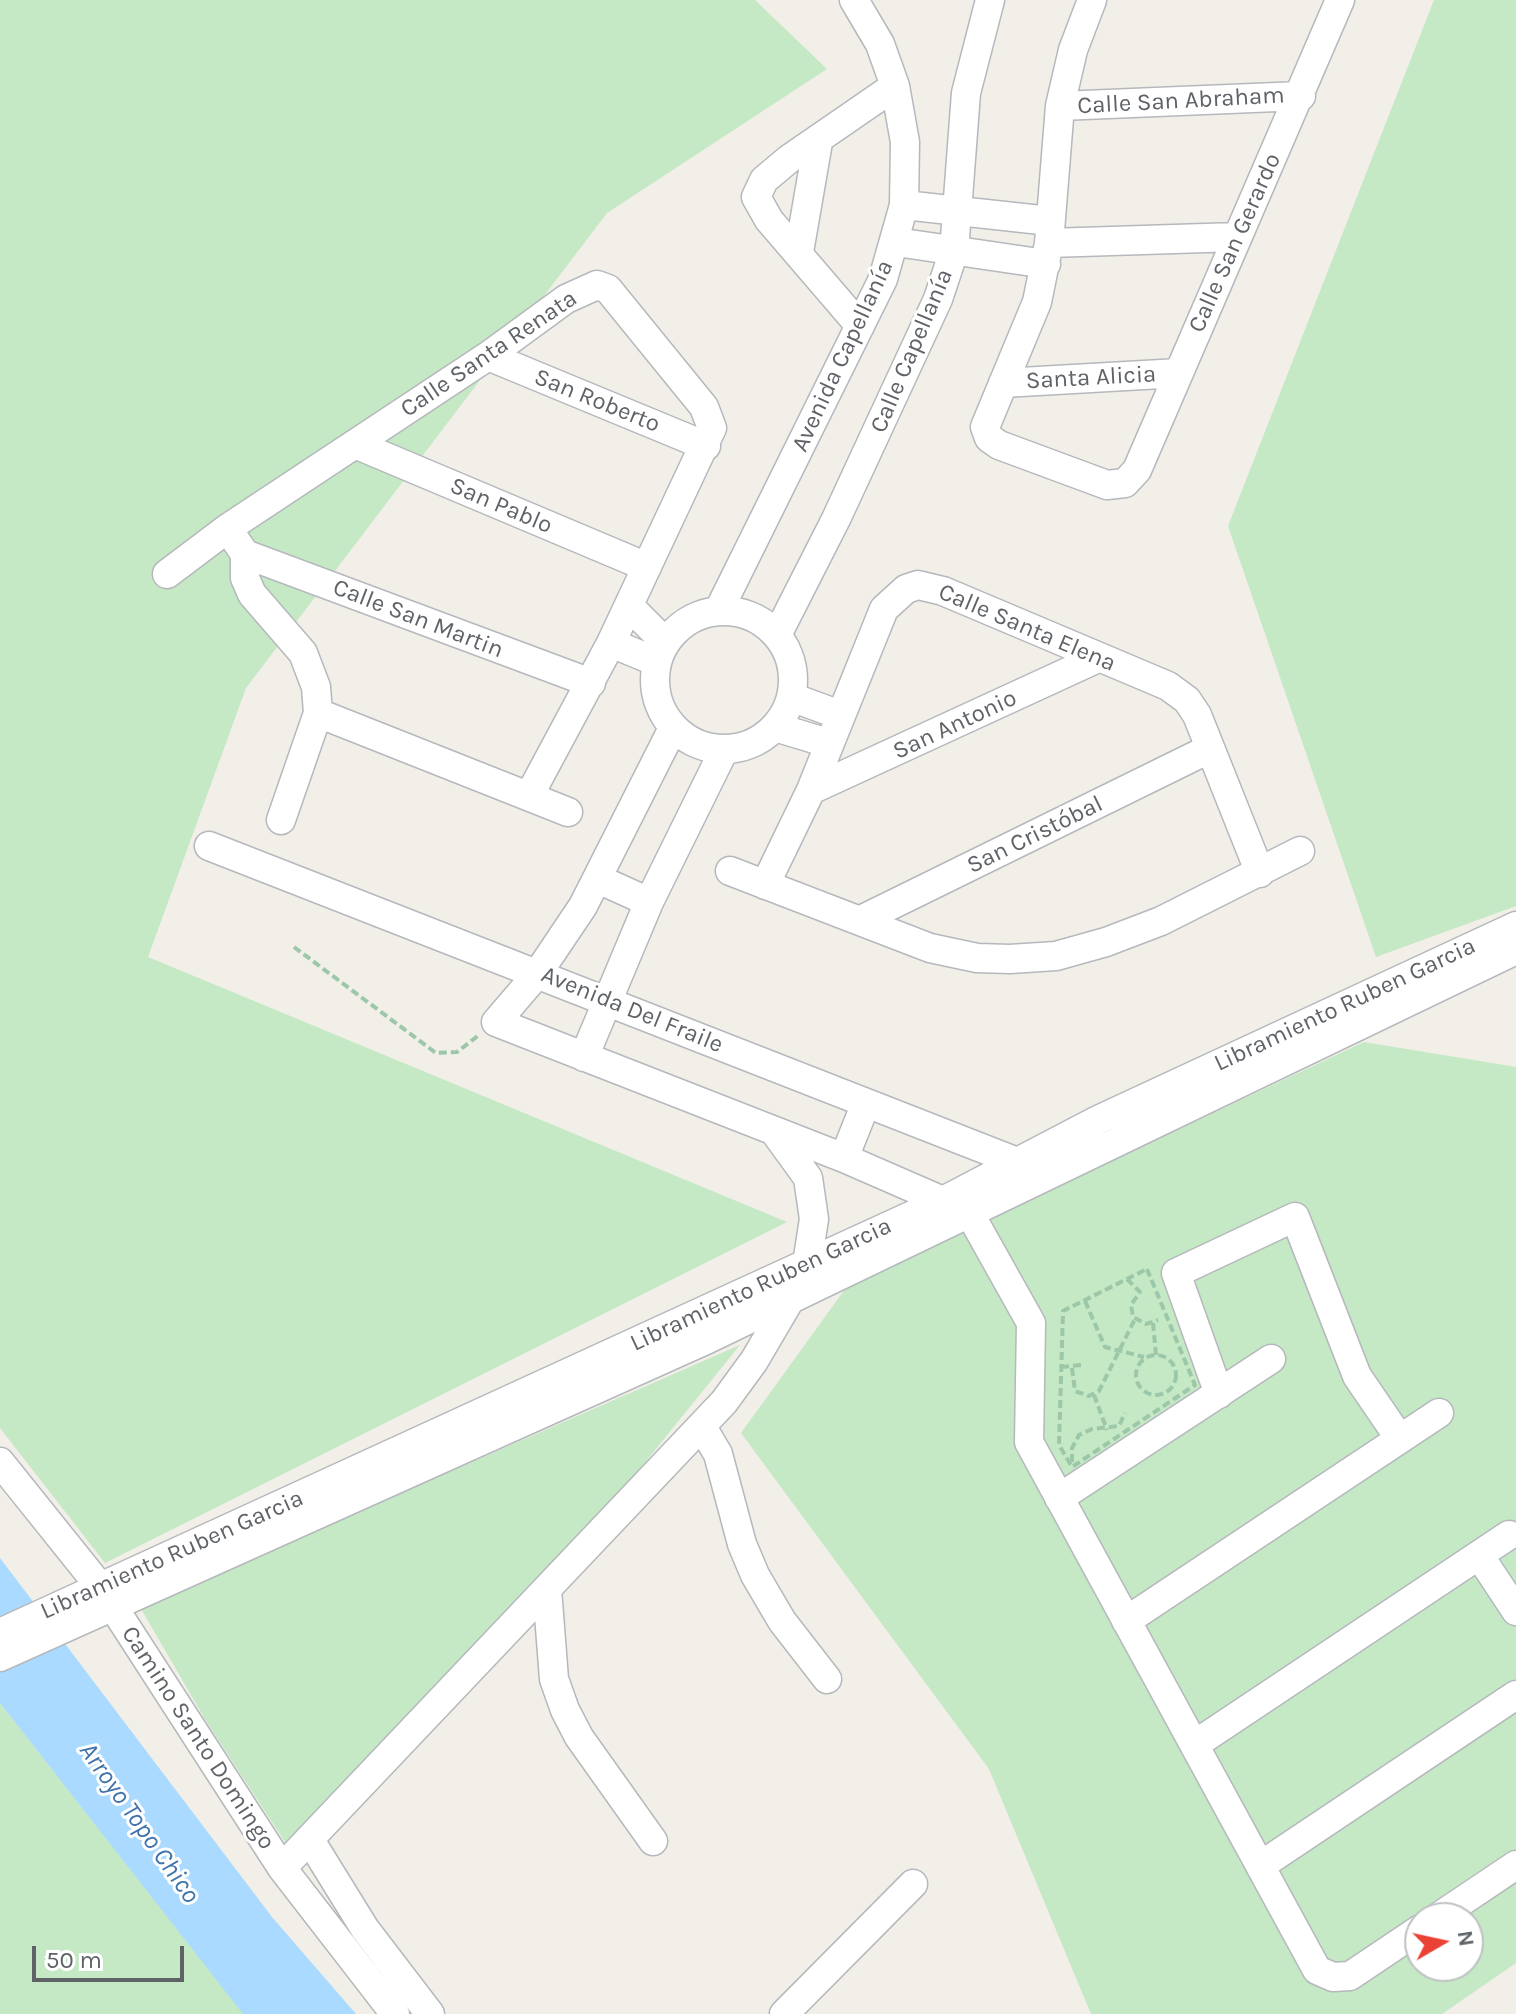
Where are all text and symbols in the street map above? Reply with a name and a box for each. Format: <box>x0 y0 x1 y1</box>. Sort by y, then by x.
street label: Calle San Abraham <box>1077 81 1285 121</box>
street label: Calle San Gerardo <box>1183 149 1287 337</box>
street label: Avenida Capellanía <box>786 256 900 456</box>
street label: Calle Capellanía <box>865 265 959 437</box>
street label: Calle Santa Renata <box>395 284 583 424</box>
street label: Santa Alicia <box>1025 360 1157 396</box>
street label: San Roberto <box>530 363 664 439</box>
street label: San Pablo <box>445 472 557 540</box>
street label: Calle San Martin <box>329 573 507 665</box>
street label: Calle Santa Elena <box>934 578 1120 678</box>
street label: San Antonio <box>889 684 1021 766</box>
street label: San Cristóbal <box>962 790 1108 880</box>
street label: Libramiento Ruben Garcia <box>1210 932 1480 1078</box>
street label: Avenida Del Fraile <box>537 960 727 1060</box>
street label: Libramiento Ruben Garcia <box>626 1212 896 1358</box>
street label: Libramiento Ruben Garcia <box>36 1484 308 1626</box>
street label: Camino Santo Domingo <box>115 1621 281 1855</box>
water label: Arroyo Topo Chico <box>72 1737 206 1909</box>
north arrow <box>1404 1902 1484 1982</box>
text: N <box>1452 1929 1480 1948</box>
scale bar <box>36 1930 188 1980</box>
text: 50 m <box>46 1946 102 1974</box>

